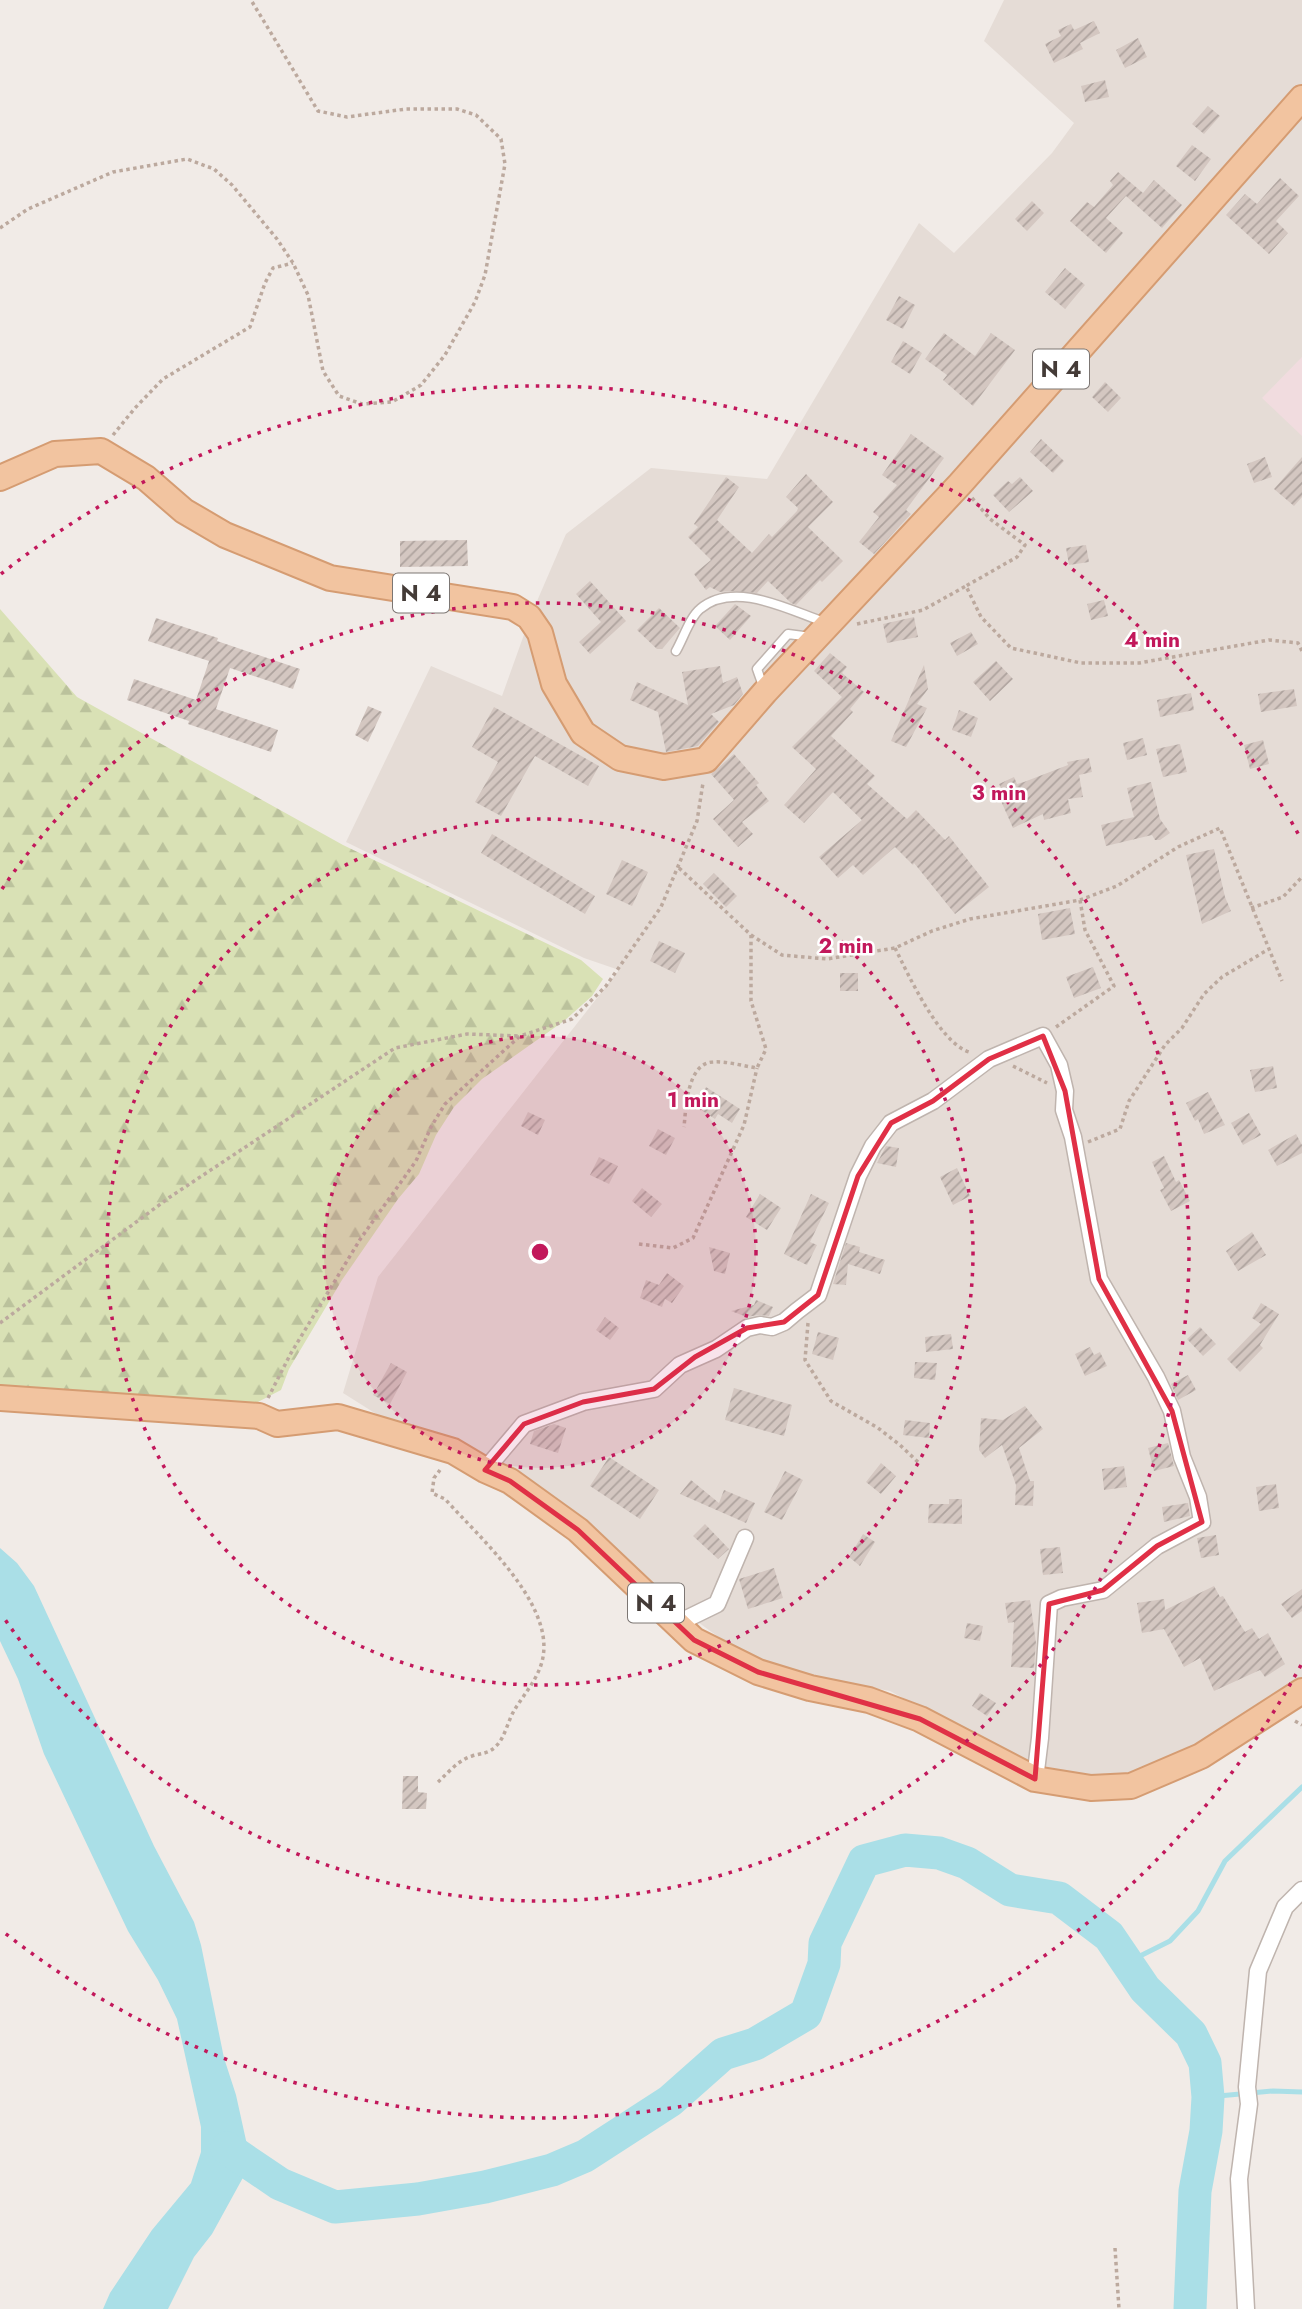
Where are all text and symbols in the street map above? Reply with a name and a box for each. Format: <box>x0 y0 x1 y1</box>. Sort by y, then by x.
road number: N 4 <box>1033 350 1089 388</box>
road number: N 4 <box>393 573 449 612</box>
text: 4 min <box>1124 625 1180 655</box>
text: 3 min <box>972 778 1026 808</box>
text: 2 min <box>818 931 874 961</box>
text: 1 min <box>667 1085 719 1115</box>
centre of rings <box>528 1240 552 1264</box>
road number: N 4 <box>628 1584 684 1622</box>

